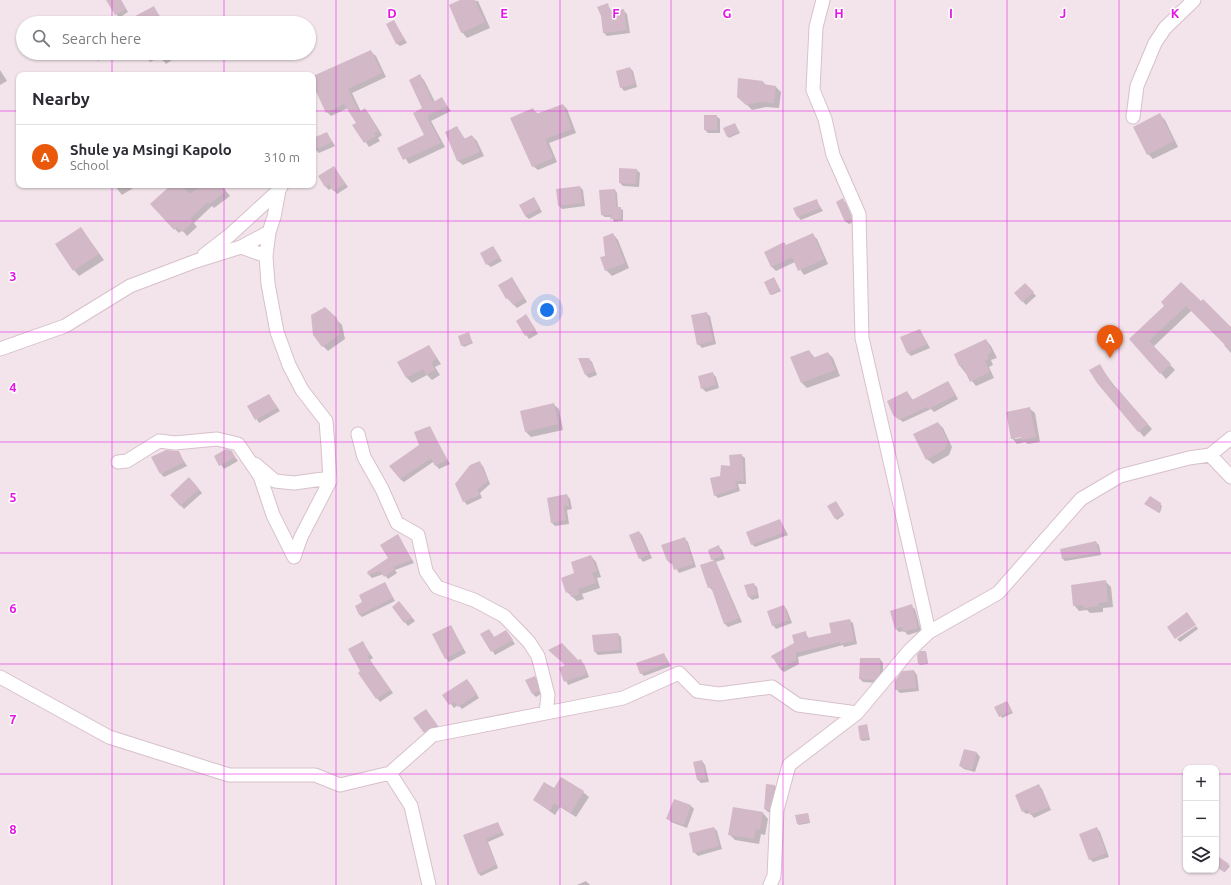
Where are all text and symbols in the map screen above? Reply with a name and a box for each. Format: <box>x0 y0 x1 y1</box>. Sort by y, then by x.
text: D <box>387 6 397 20</box>
text: E <box>500 6 508 20</box>
text: F <box>612 6 620 20</box>
text: G <box>723 6 732 20</box>
text: H <box>834 6 844 20</box>
text: I <box>949 6 953 20</box>
text: J <box>1060 6 1066 20</box>
text: K <box>1171 6 1180 20</box>
search box <box>16 16 316 60</box>
icon: search <box>30 27 52 49</box>
text: Search here <box>62 30 141 47</box>
text: Nearby <box>32 89 90 108</box>
text: Shule ya Msingi Kapolo <box>70 141 232 158</box>
text: A <box>40 150 50 164</box>
text: 310 m <box>264 150 300 164</box>
text: School <box>70 158 109 172</box>
text: 3 <box>9 269 17 283</box>
your location <box>537 300 557 320</box>
pin: A <box>1097 325 1123 358</box>
text: 4 <box>9 380 17 394</box>
text: 5 <box>9 490 17 504</box>
text: 6 <box>9 601 17 615</box>
text: 7 <box>9 712 17 726</box>
map controls <box>1183 765 1219 873</box>
button: + <box>1183 765 1219 801</box>
button: − <box>1183 801 1219 837</box>
text: 8 <box>9 822 17 836</box>
button: layers <box>1183 837 1219 873</box>

